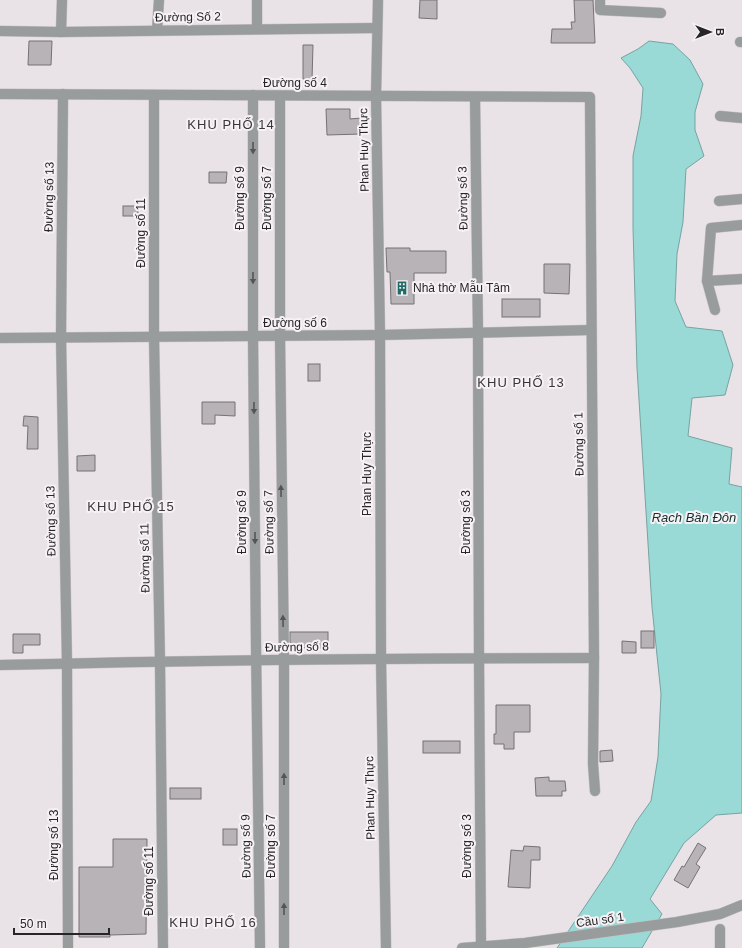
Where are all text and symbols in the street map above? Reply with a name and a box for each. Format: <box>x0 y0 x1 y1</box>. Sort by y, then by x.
street label: Đường Số 2 <box>155 9 221 25</box>
north arrow <box>690 12 730 52</box>
text: B <box>714 28 726 36</box>
street label: Đường số 4 <box>263 76 327 90</box>
street label: Phan Huy Thực <box>356 108 372 192</box>
district label: KHU PHỐ 14 <box>187 117 275 132</box>
one-way arrow <box>250 142 256 155</box>
street label: Đường số 13 <box>41 161 57 232</box>
street label: Đường số 9 <box>233 166 247 230</box>
street label: Đường số 7 <box>260 166 274 230</box>
street label: Đường số 3 <box>455 166 471 230</box>
street label: Đường số 11 <box>134 198 148 268</box>
one-way arrow <box>250 272 256 285</box>
building icon: Nhà thờ Mẫu Tâm <box>394 280 410 296</box>
place label: Nhà thờ Mẫu Tâm <box>413 280 510 295</box>
street label: Đường số 6 <box>263 316 327 330</box>
district label: KHU PHỐ 13 <box>477 375 565 390</box>
one-way arrow <box>251 402 257 415</box>
street label: Đường số 1 <box>571 412 587 476</box>
street label: Phan Huy Thực <box>360 432 374 516</box>
one-way arrow <box>278 484 284 497</box>
street label: Đường số 13 <box>43 485 59 556</box>
street label: Đường số 9 <box>235 490 249 554</box>
street label: Đường số 7 <box>261 490 277 554</box>
street label: Đường số 3 <box>459 490 473 554</box>
district label: KHU PHỐ 15 <box>87 499 175 514</box>
water label: Rạch Bần Đôn <box>652 510 736 525</box>
street label: Đường số 11 <box>137 523 153 593</box>
one-way arrow <box>252 532 258 545</box>
one-way arrow <box>280 614 286 627</box>
street label: Đường số 8 <box>265 639 329 655</box>
street label: Phan Huy Thực <box>362 756 378 840</box>
one-way arrow <box>281 772 287 785</box>
street label: Đường số 13 <box>47 809 61 880</box>
street label: Đường số 9 <box>238 814 254 878</box>
street label: Đường số 7 <box>264 814 278 878</box>
street label: Đường số 3 <box>460 814 474 878</box>
street label: Đường số 11 <box>142 846 156 916</box>
one-way arrow <box>281 902 287 915</box>
scale bar <box>14 910 109 936</box>
street label: Cầu số 1 <box>575 910 625 930</box>
district label: KHU PHỐ 16 <box>169 915 257 930</box>
text: 50 m <box>20 917 47 931</box>

